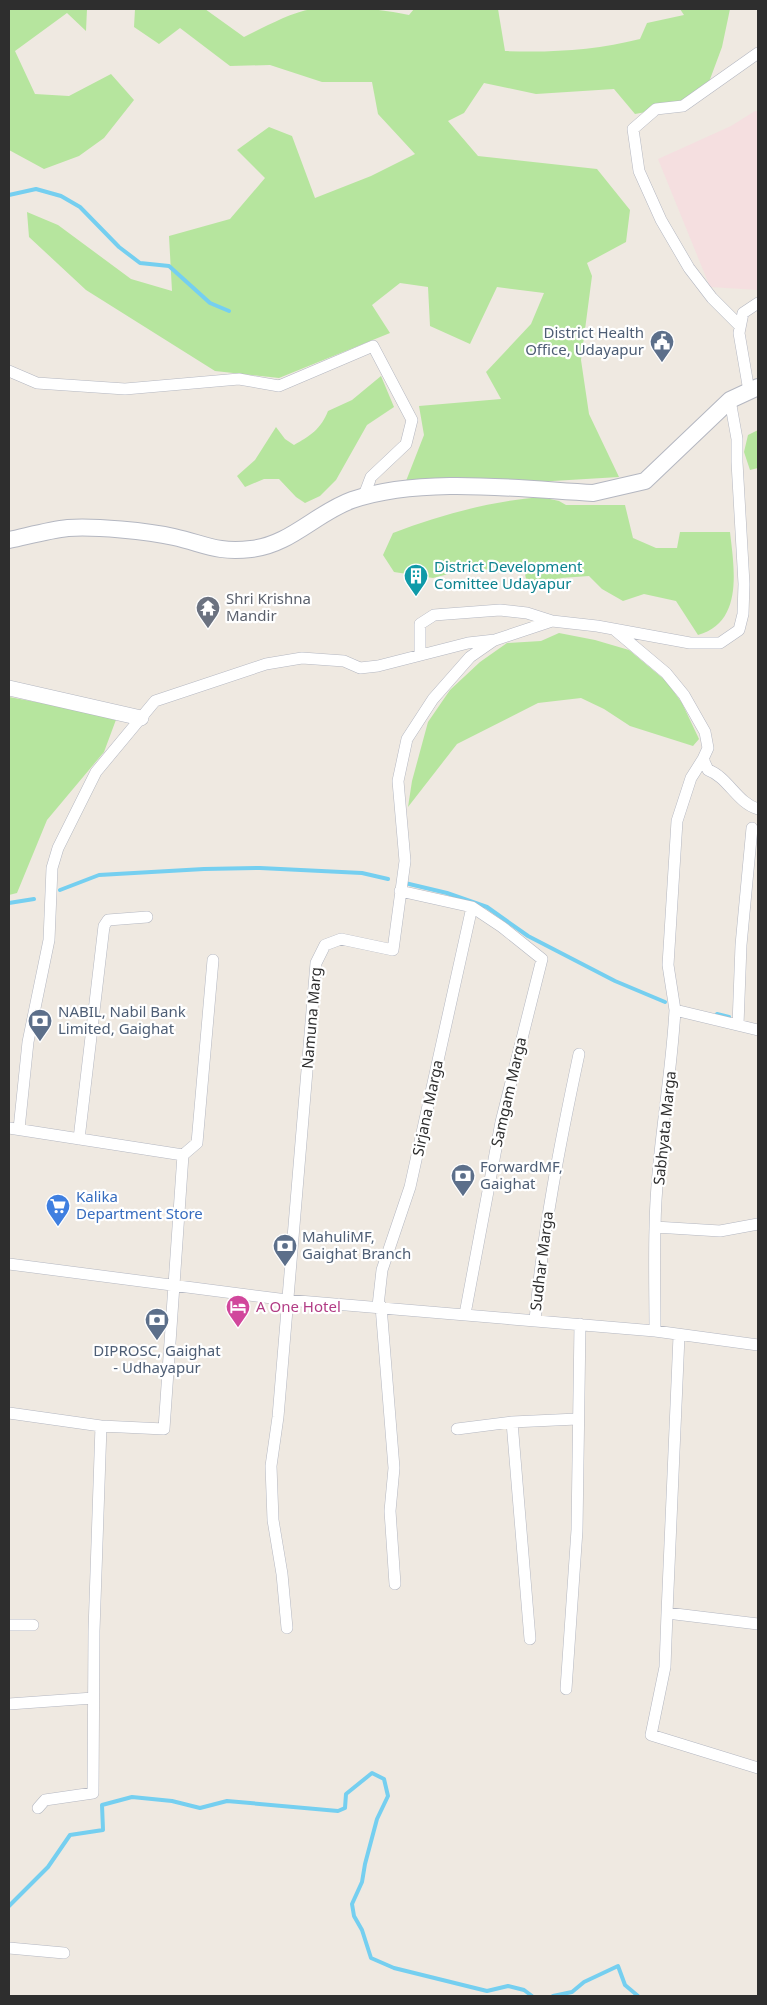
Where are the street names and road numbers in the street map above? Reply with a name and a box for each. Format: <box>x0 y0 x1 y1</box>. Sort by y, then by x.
street label: Namuna Marg <box>297 966 325 1070</box>
street label: Samgam Marga <box>486 1035 530 1149</box>
street label: Sirjana Marga <box>407 1058 447 1158</box>
street label: Sabhyata Marga <box>648 1070 680 1186</box>
street label: Sudhar Marga <box>525 1210 557 1312</box>

